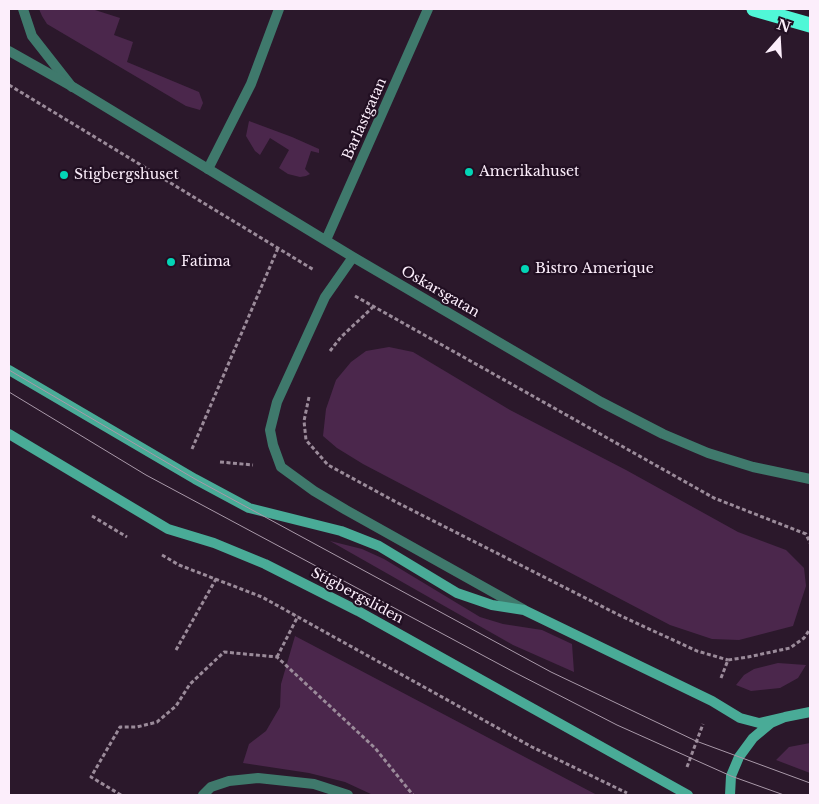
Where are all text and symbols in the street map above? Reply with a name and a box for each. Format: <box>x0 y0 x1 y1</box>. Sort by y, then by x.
north arrow <box>754 15 804 65</box>
text: N <box>775 15 793 36</box>
street label: Barlastgatan <box>339 75 391 163</box>
place label: Amerikahuset <box>479 164 579 180</box>
marker: Amerikahuset <box>463 166 475 178</box>
place label: Stigbergshuset <box>74 167 179 183</box>
marker: Stigbergshuset <box>58 169 70 181</box>
place label: Fatima <box>181 254 230 270</box>
marker: Fatima <box>165 256 177 268</box>
place label: Bistro Amerique <box>535 261 654 277</box>
street label: Oskarsgatan <box>398 263 482 321</box>
marker: Bistro Amerique <box>519 263 531 275</box>
street label: Stigbergsliden <box>308 565 406 627</box>

